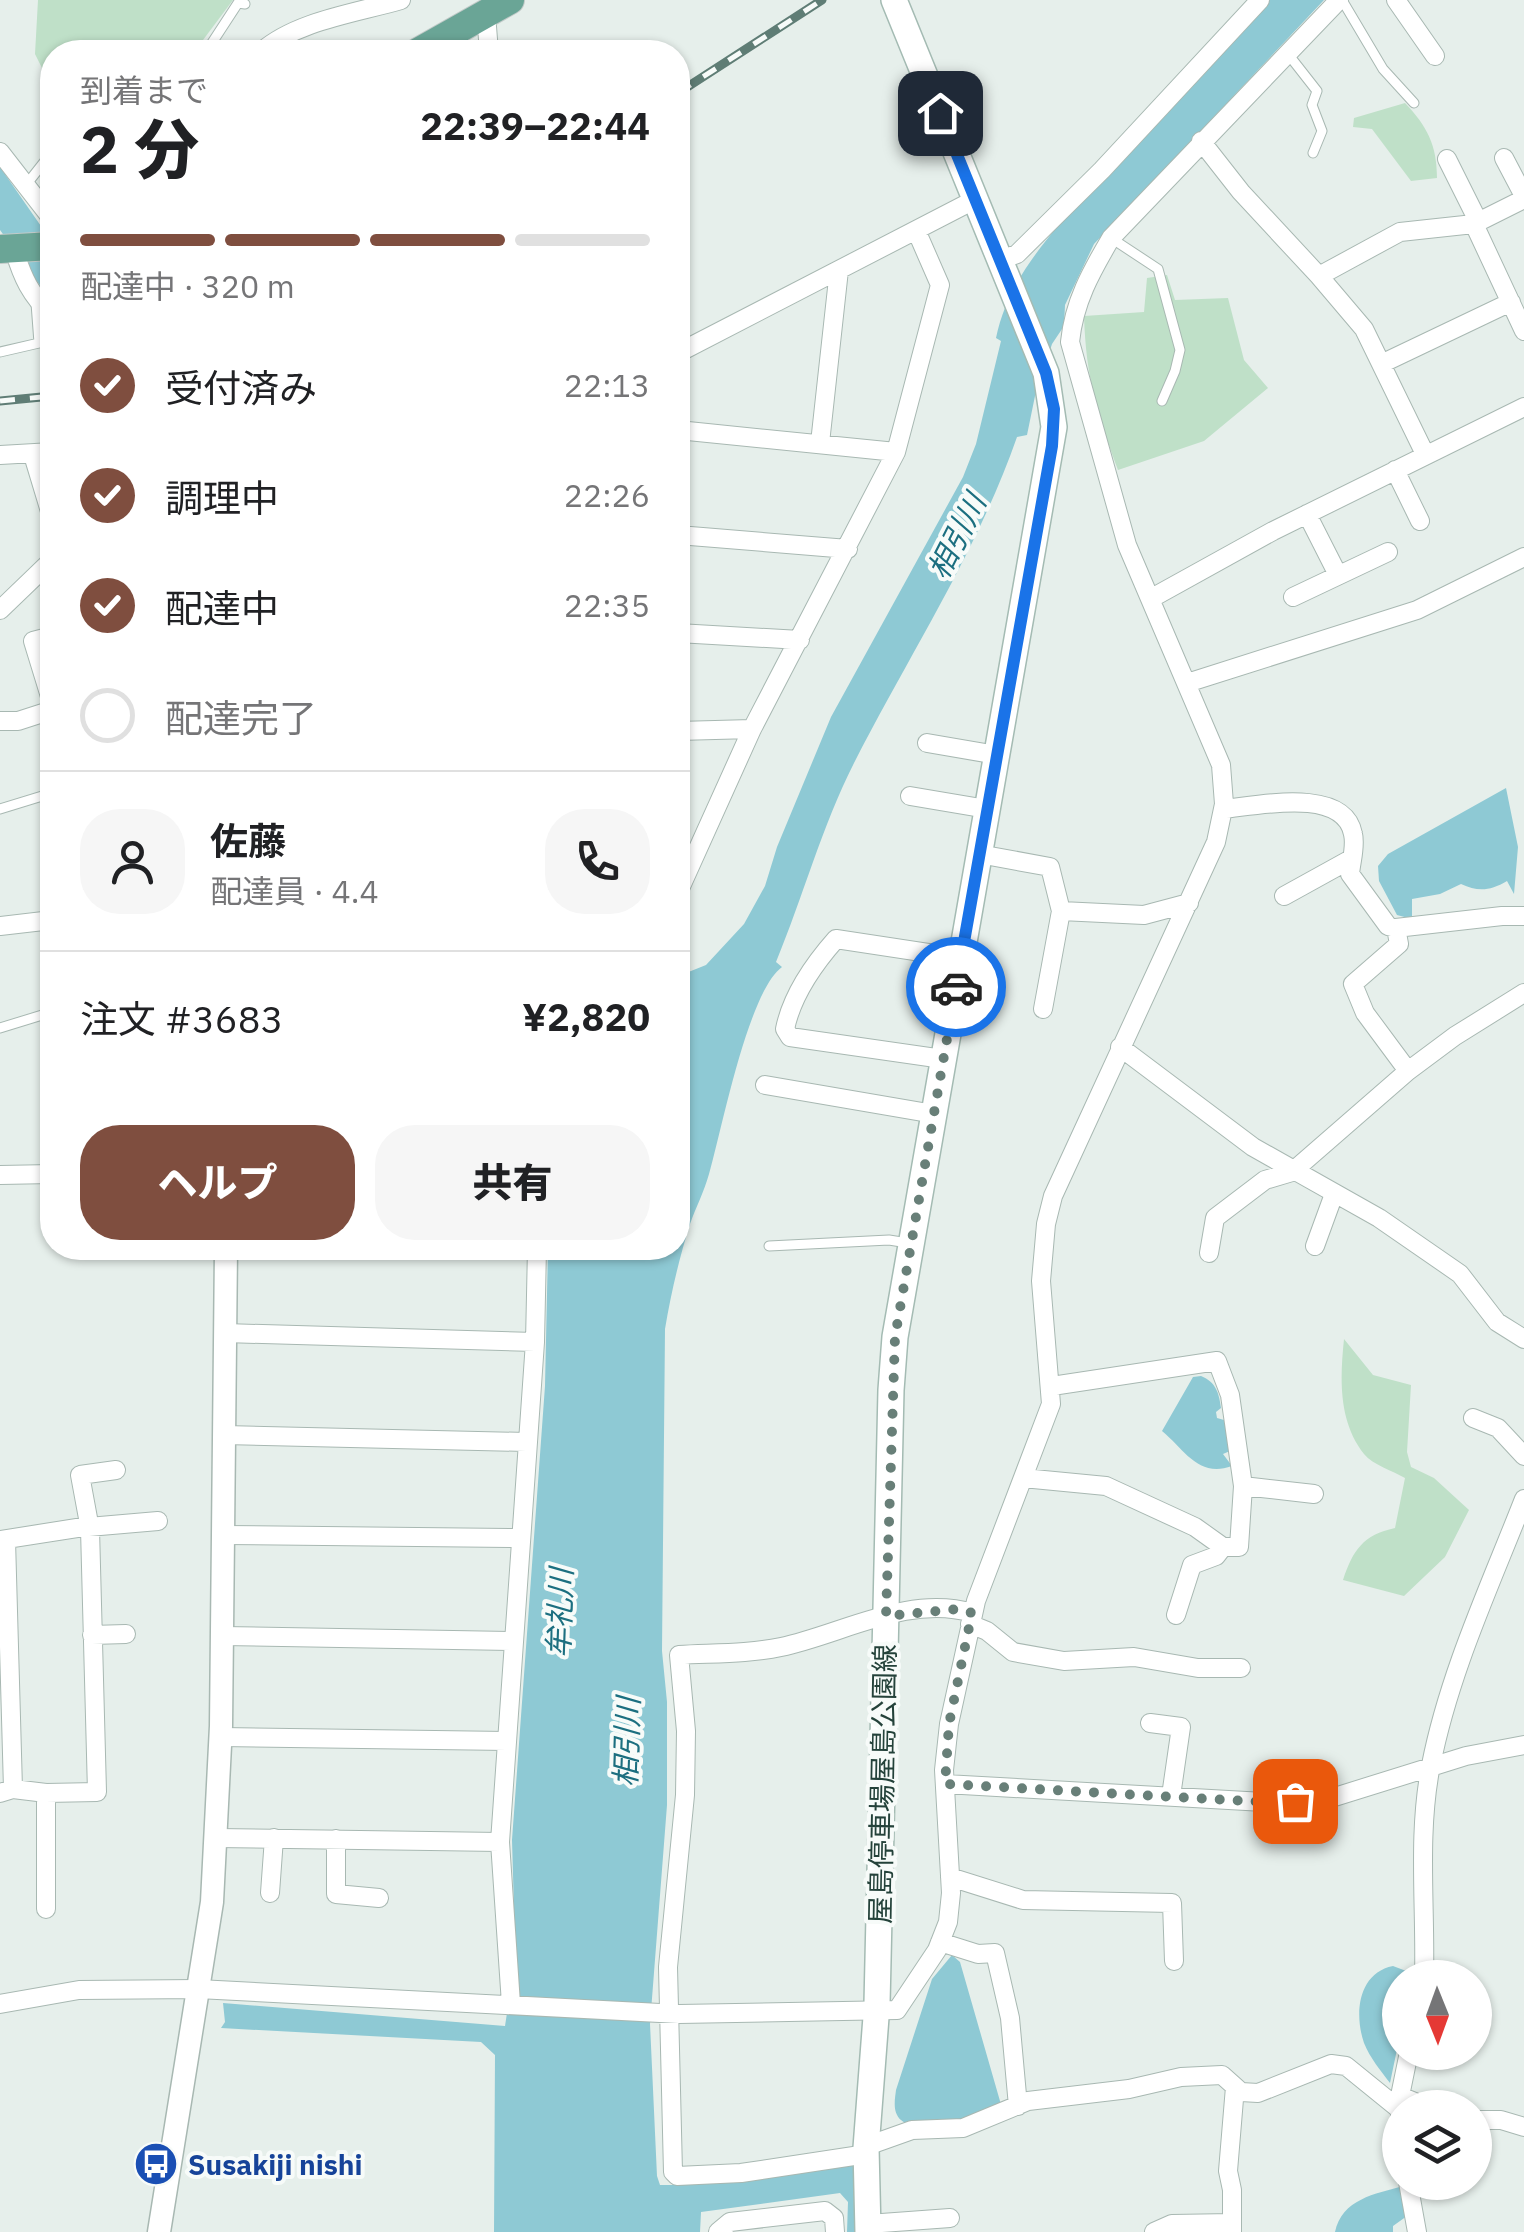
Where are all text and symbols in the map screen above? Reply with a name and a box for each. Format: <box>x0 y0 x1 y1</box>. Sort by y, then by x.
text: 到着まで <box>80 69 208 111</box>
pin <box>898 71 983 156</box>
icon: home <box>913 86 968 141</box>
text: 22:39–22:44 <box>420 101 650 150</box>
text: 2 分 <box>80 106 199 191</box>
text: 配達中 · 320 m <box>80 265 295 307</box>
icon: check <box>80 358 135 413</box>
text: 受付済み <box>165 363 317 412</box>
text: 22:13 <box>564 364 650 406</box>
icon: check <box>80 468 135 523</box>
text: 調理中 <box>165 473 279 522</box>
text: 22:26 <box>564 474 650 516</box>
water label: 相引川 <box>918 484 995 585</box>
icon: check <box>80 578 135 633</box>
text: 配達中 <box>165 583 279 632</box>
text: 22:35 <box>564 584 650 626</box>
text: 配達完了 <box>165 693 317 742</box>
button: person <box>80 809 185 914</box>
button: phone <box>545 809 650 914</box>
text: 佐藤 <box>210 816 286 865</box>
text: 配達員 · 4.4 <box>210 870 379 912</box>
courier <box>906 937 1006 1037</box>
icon: car <box>929 960 984 1015</box>
text: ¥2,820 <box>522 992 650 1041</box>
text: 注文 #3683 <box>80 994 283 1043</box>
button: ヘルプ <box>80 1125 355 1240</box>
button: 共有 <box>375 1125 650 1240</box>
water label: 牟礼川 <box>538 1564 580 1659</box>
street label: 屋島停車場屋島公園線 <box>861 1644 903 1924</box>
water label: 相引川 <box>605 1693 647 1788</box>
pin <box>1253 1759 1338 1844</box>
icon: bag <box>1268 1774 1323 1829</box>
north arrow <box>1382 1960 1492 2070</box>
map controls <box>1382 1960 1492 2200</box>
button: layers <box>1382 2090 1492 2200</box>
bus stop icon: Susakiji nishi <box>133 2141 179 2187</box>
place label: Susakiji nishi <box>188 2146 363 2183</box>

